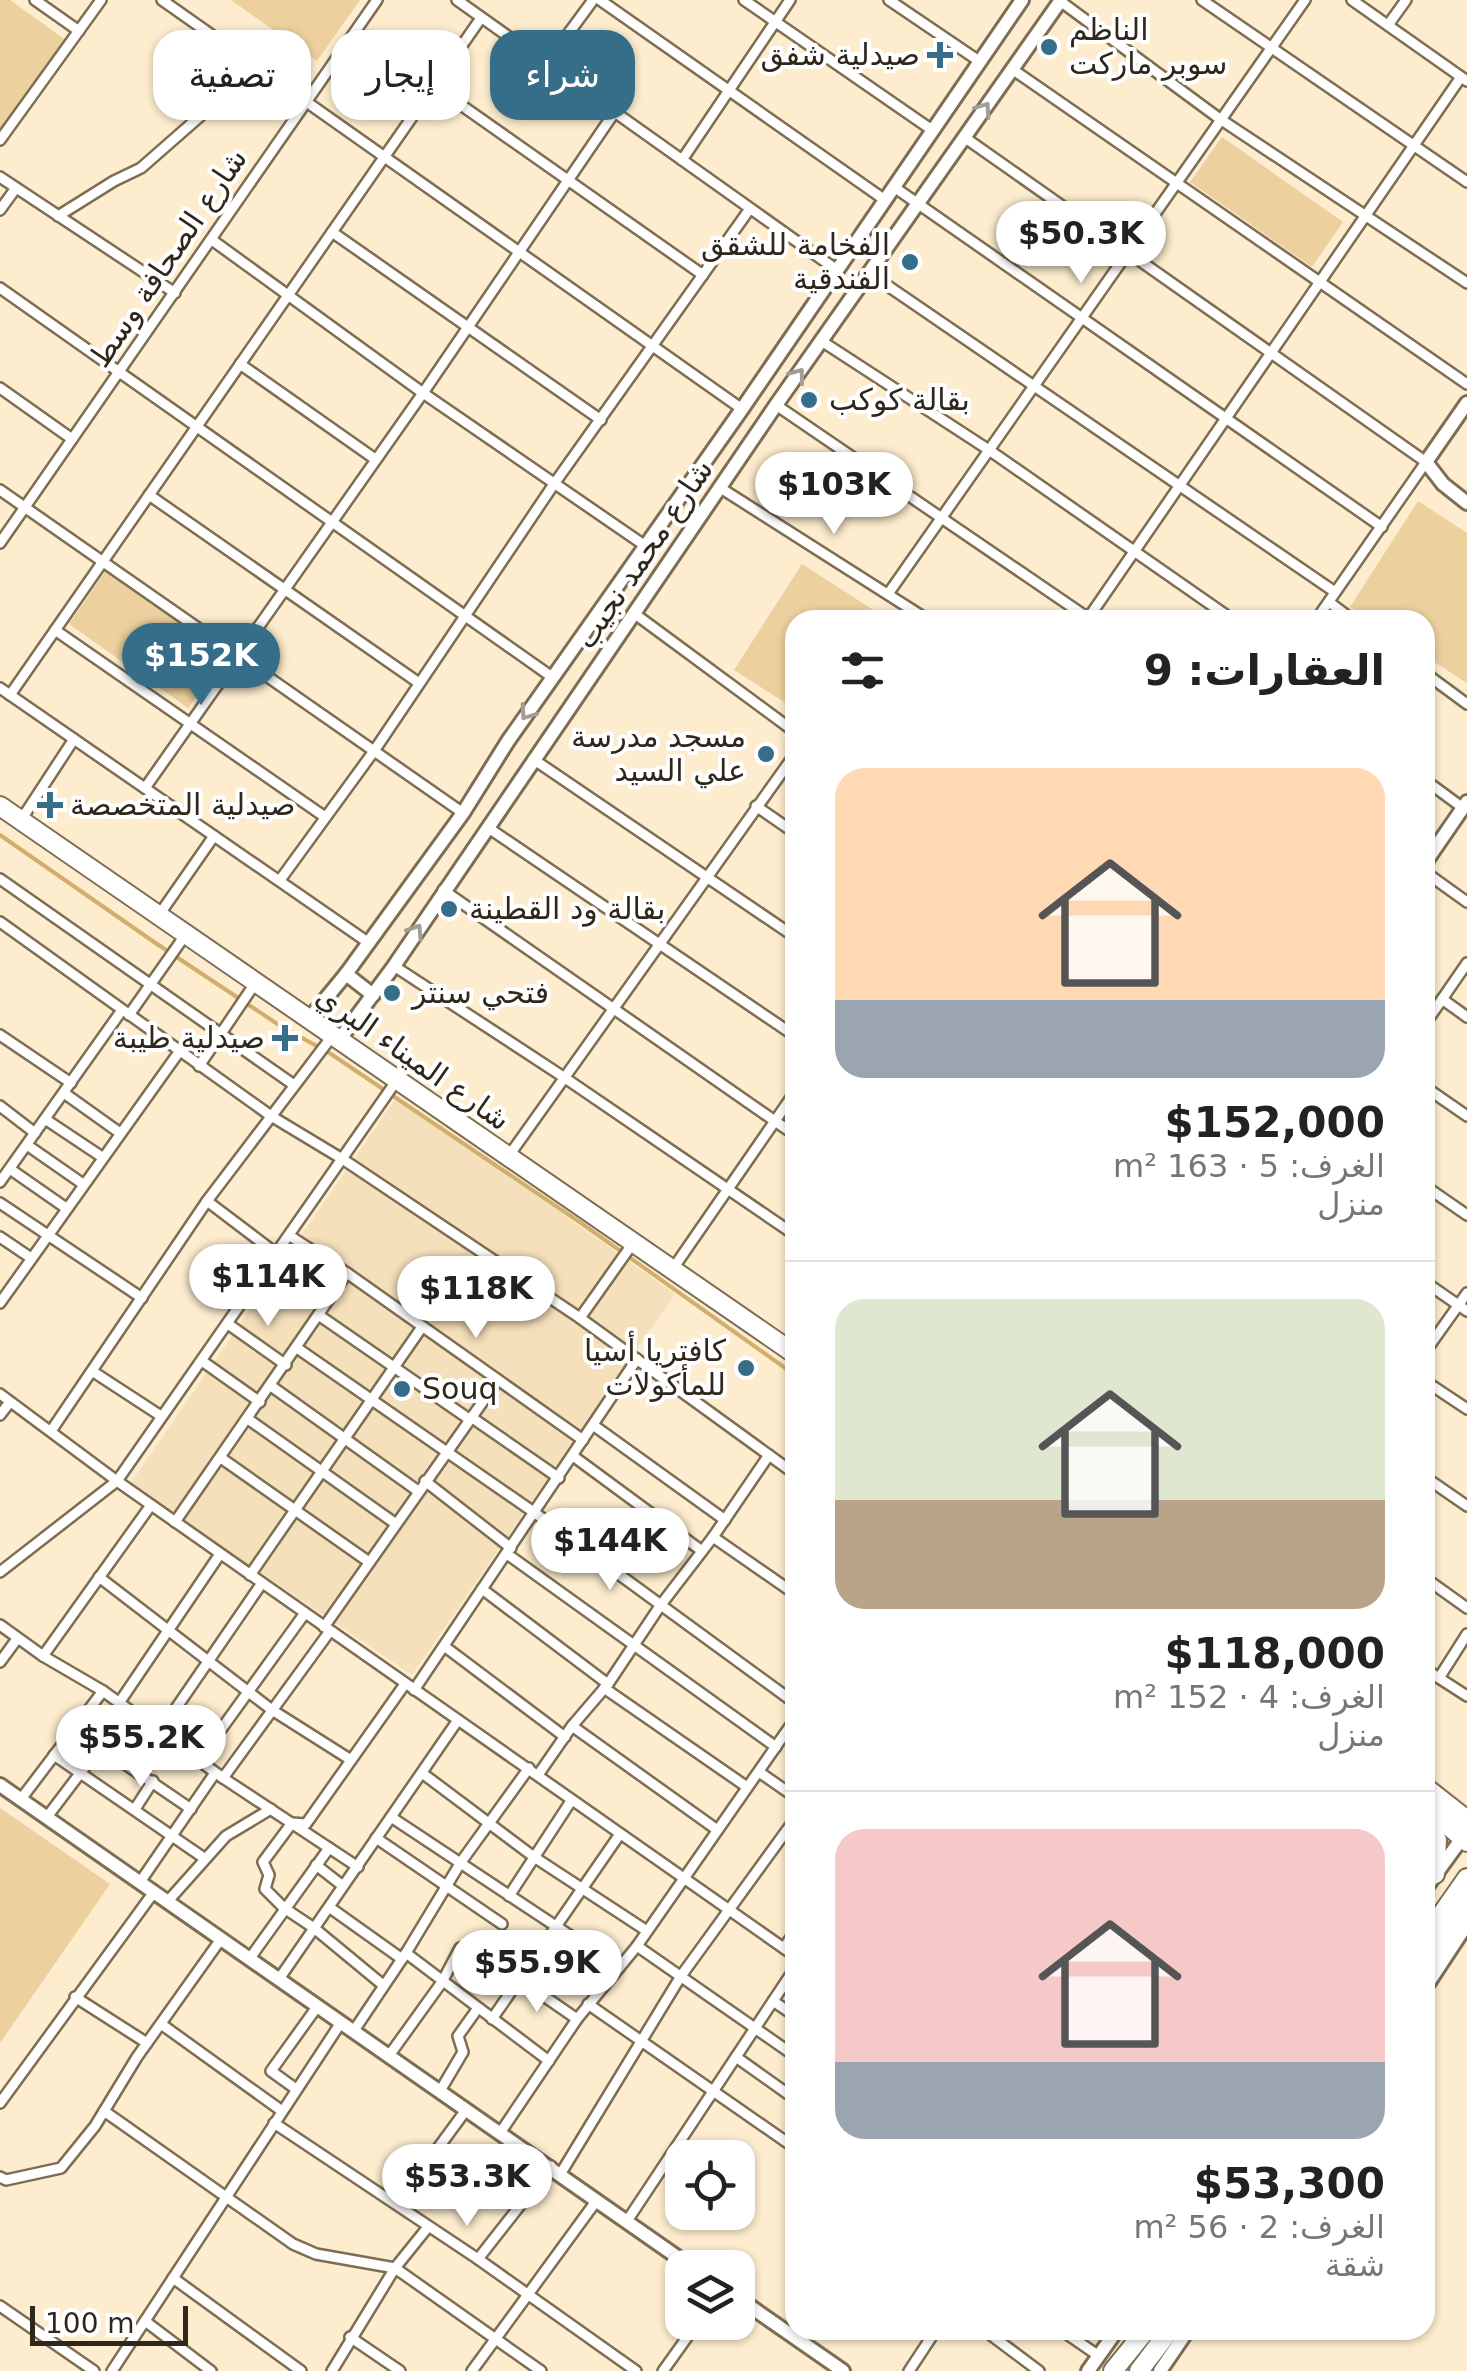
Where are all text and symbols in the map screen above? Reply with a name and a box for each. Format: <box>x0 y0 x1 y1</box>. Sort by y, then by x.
place label: الناظم سوبر ماركت <box>1069 12 1228 81</box>
chip: تصفية <box>153 30 311 120</box>
chip: إيجار <box>331 30 470 120</box>
chip: شراء <box>490 30 635 120</box>
marker: الناظم سوبر ماركت <box>1038 36 1060 58</box>
place label: صيدلية شفق <box>761 37 920 72</box>
marker: صيدلية شفق <box>929 44 951 66</box>
one-way arrow <box>972 101 991 120</box>
street label: شارع الصحافة وسط <box>81 142 255 374</box>
pin: $50.3K <box>1000 201 1162 286</box>
text: $50.3K <box>1018 214 1144 252</box>
place label: الفخامة للشقق الفندقية <box>701 227 890 296</box>
marker: الفخامة للشقق الفندقية <box>899 251 921 273</box>
one-way arrow <box>786 368 804 386</box>
place label: بقالة كوكب <box>829 382 970 417</box>
marker: بقالة كوكب <box>798 389 820 411</box>
pin: $103K <box>764 452 904 537</box>
street label: شارع محمد نجيب <box>567 453 720 655</box>
text: $103K <box>777 465 891 503</box>
pin: $152K <box>131 623 271 708</box>
text: $152K <box>144 636 258 674</box>
icon: filters <box>835 643 890 698</box>
text: العقارات: 9 <box>1144 646 1385 695</box>
one-way arrow <box>521 701 539 720</box>
place label: مسجد مدرسة علي السيد <box>571 719 746 789</box>
marker: مسجد مدرسة علي السيد <box>755 743 777 765</box>
place label: صيدلية المتخصصة <box>70 787 295 822</box>
marker: صيدلية المتخصصة <box>39 794 61 816</box>
icon: home <box>1020 833 1200 1013</box>
place label: بقالة ود القطينة <box>469 891 665 927</box>
marker: بقالة ود القطينة <box>438 898 460 920</box>
one-way arrow <box>404 924 423 942</box>
place label: فتحي سنتر <box>410 975 549 1011</box>
street label: شارع الميناء البري <box>310 978 517 1137</box>
marker: فتحي سنتر <box>381 982 403 1004</box>
place label: صيدلية طيبة <box>113 1020 265 1055</box>
marker: صيدلية طيبة <box>274 1027 296 1049</box>
text: $152,000 <box>1164 1098 1385 1147</box>
text: الغرف: 5 · 163 m² <box>1113 1147 1385 1185</box>
text: منزل <box>1317 1185 1385 1223</box>
pin: $114K <box>198 1244 338 1329</box>
pin: $118K <box>406 1256 546 1341</box>
text: $114K <box>211 1257 325 1295</box>
text: $118K <box>419 1269 533 1307</box>
place label: كافتريا أسيا للمأكولات <box>584 1330 727 1402</box>
marker: كافتريا أسيا للمأكولات <box>735 1357 757 1379</box>
icon: home <box>1020 1364 1200 1544</box>
place label: Souq <box>422 1371 497 1406</box>
marker: Souq <box>391 1378 413 1400</box>
pin: $144K <box>540 1508 680 1593</box>
text: $144K <box>553 1521 667 1559</box>
text: $118,000 <box>1164 1629 1385 1678</box>
text: الغرف: 4 · 152 m² <box>1113 1678 1385 1716</box>
pin: $55.2K <box>60 1705 222 1790</box>
text: منزل <box>1317 1716 1385 1754</box>
text: $55.2K <box>78 1718 204 1756</box>
icon: home <box>1020 1894 1200 2074</box>
pin: $55.9K <box>456 1930 618 2015</box>
text: $55.9K <box>474 1943 600 1981</box>
map controls <box>665 2140 755 2340</box>
button: locate <box>665 2140 755 2230</box>
pin: $53.3K <box>386 2144 548 2229</box>
text: $53.3K <box>404 2157 530 2195</box>
text: $53,300 <box>1194 2159 1385 2208</box>
text: الغرف: 2 · 56 m² <box>1133 2208 1385 2246</box>
text: شقة <box>1325 2246 1385 2284</box>
button: layers <box>665 2250 755 2340</box>
scale bar <box>30 2301 188 2346</box>
text: 100 m <box>45 2307 135 2340</box>

